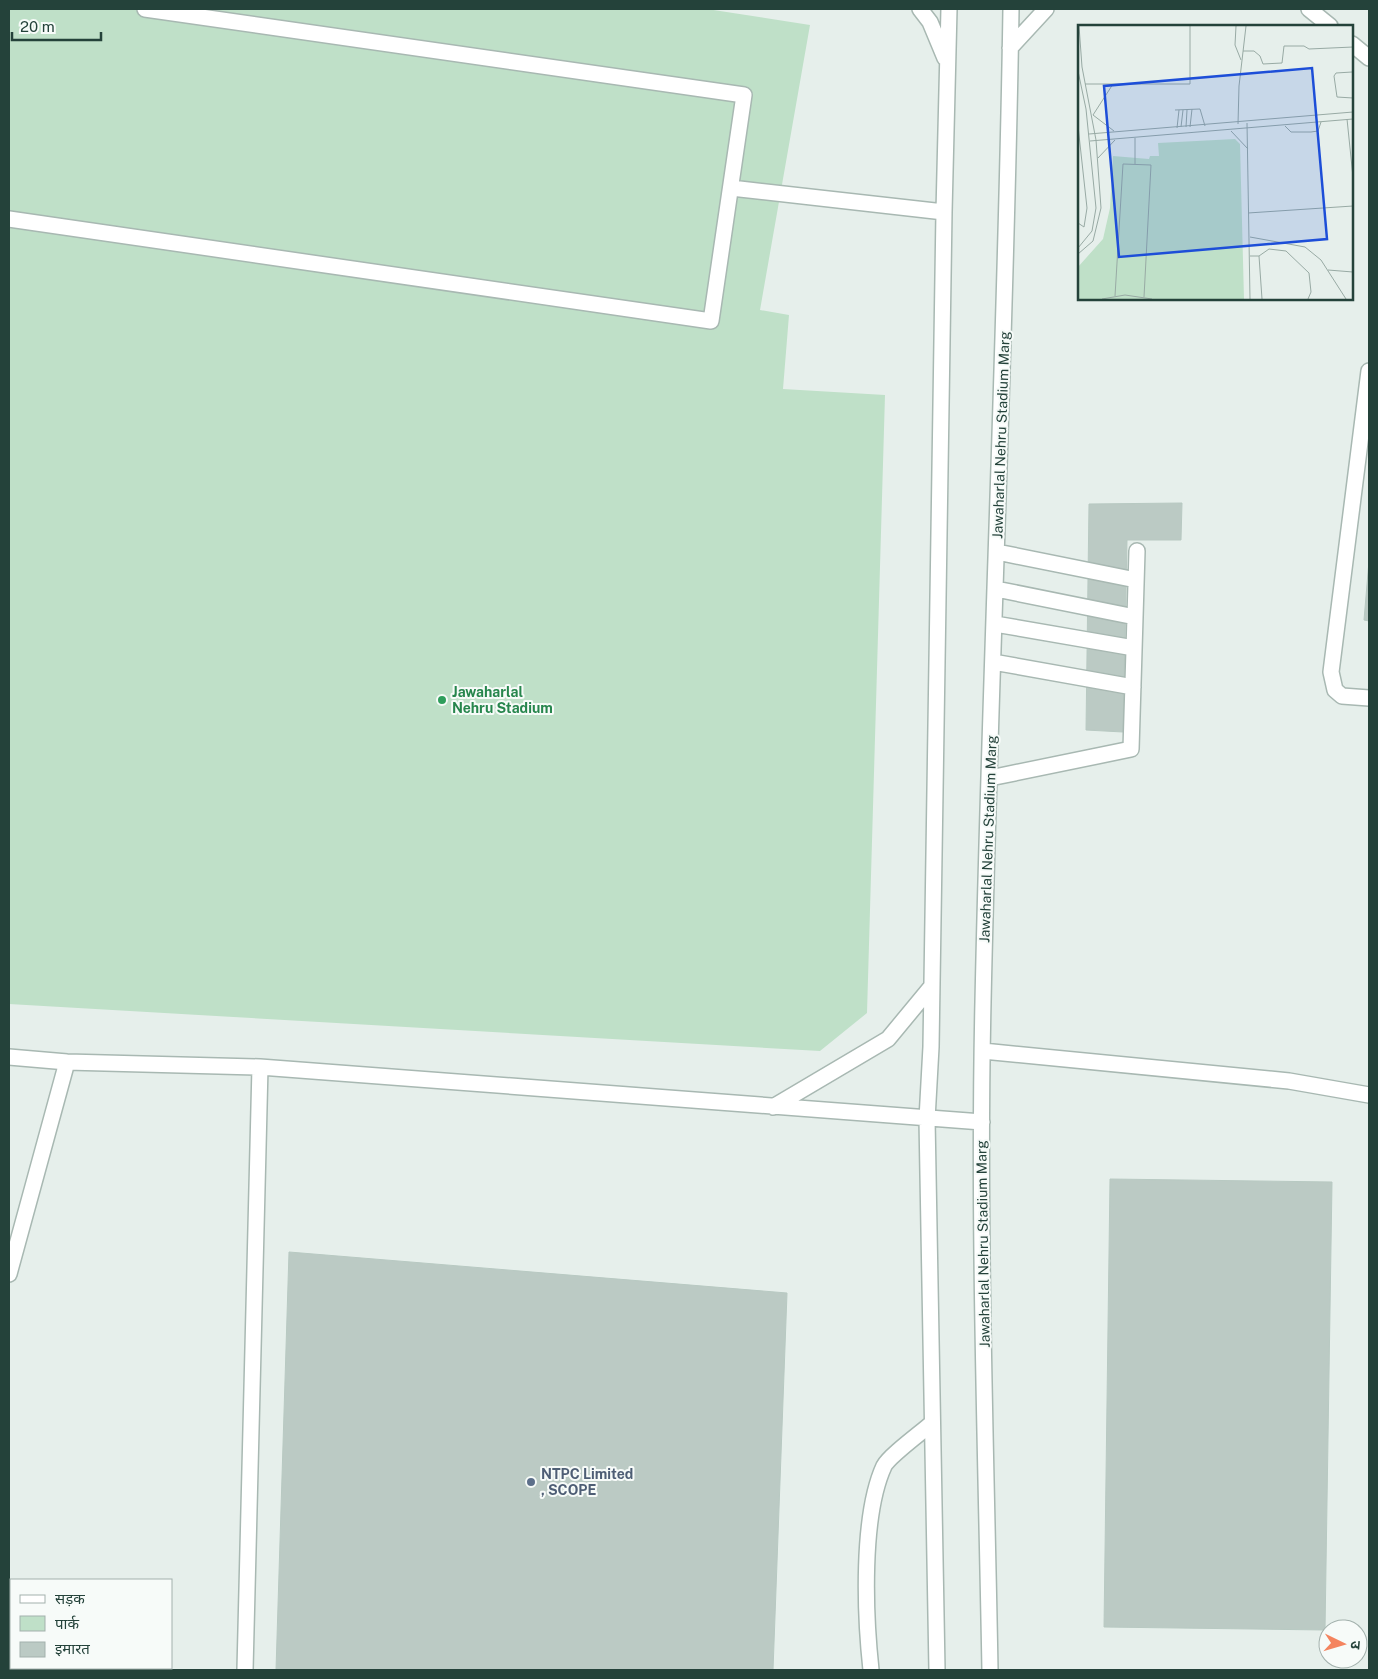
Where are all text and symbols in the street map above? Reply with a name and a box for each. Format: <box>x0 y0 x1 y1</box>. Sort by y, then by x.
scale bar <box>12 10 101 42</box>
text: 20 m <box>20 18 55 35</box>
inset map <box>1078 25 1353 300</box>
street label: Jawaharlal Nehru Stadium Marg <box>989 331 1013 539</box>
place label: Jawaharlal Nehru Stadium <box>452 684 553 716</box>
marker: Jawaharlal Nehru Stadium <box>436 694 448 706</box>
street label: Jawaharlal Nehru Stadium Marg <box>976 735 1000 943</box>
street label: Jawaharlal Nehru Stadium Marg <box>973 1140 993 1348</box>
place label: NTPC Limited , SCOPE <box>541 1466 633 1498</box>
marker: NTPC Limited , SCOPE <box>525 1476 537 1488</box>
legend <box>10 1579 172 1669</box>
text: सड़क <box>55 1590 85 1607</box>
text: पार्क <box>55 1615 79 1632</box>
north arrow <box>1318 1619 1368 1669</box>
text: इमारत <box>55 1640 90 1657</box>
text: उ <box>1348 1640 1364 1651</box>

